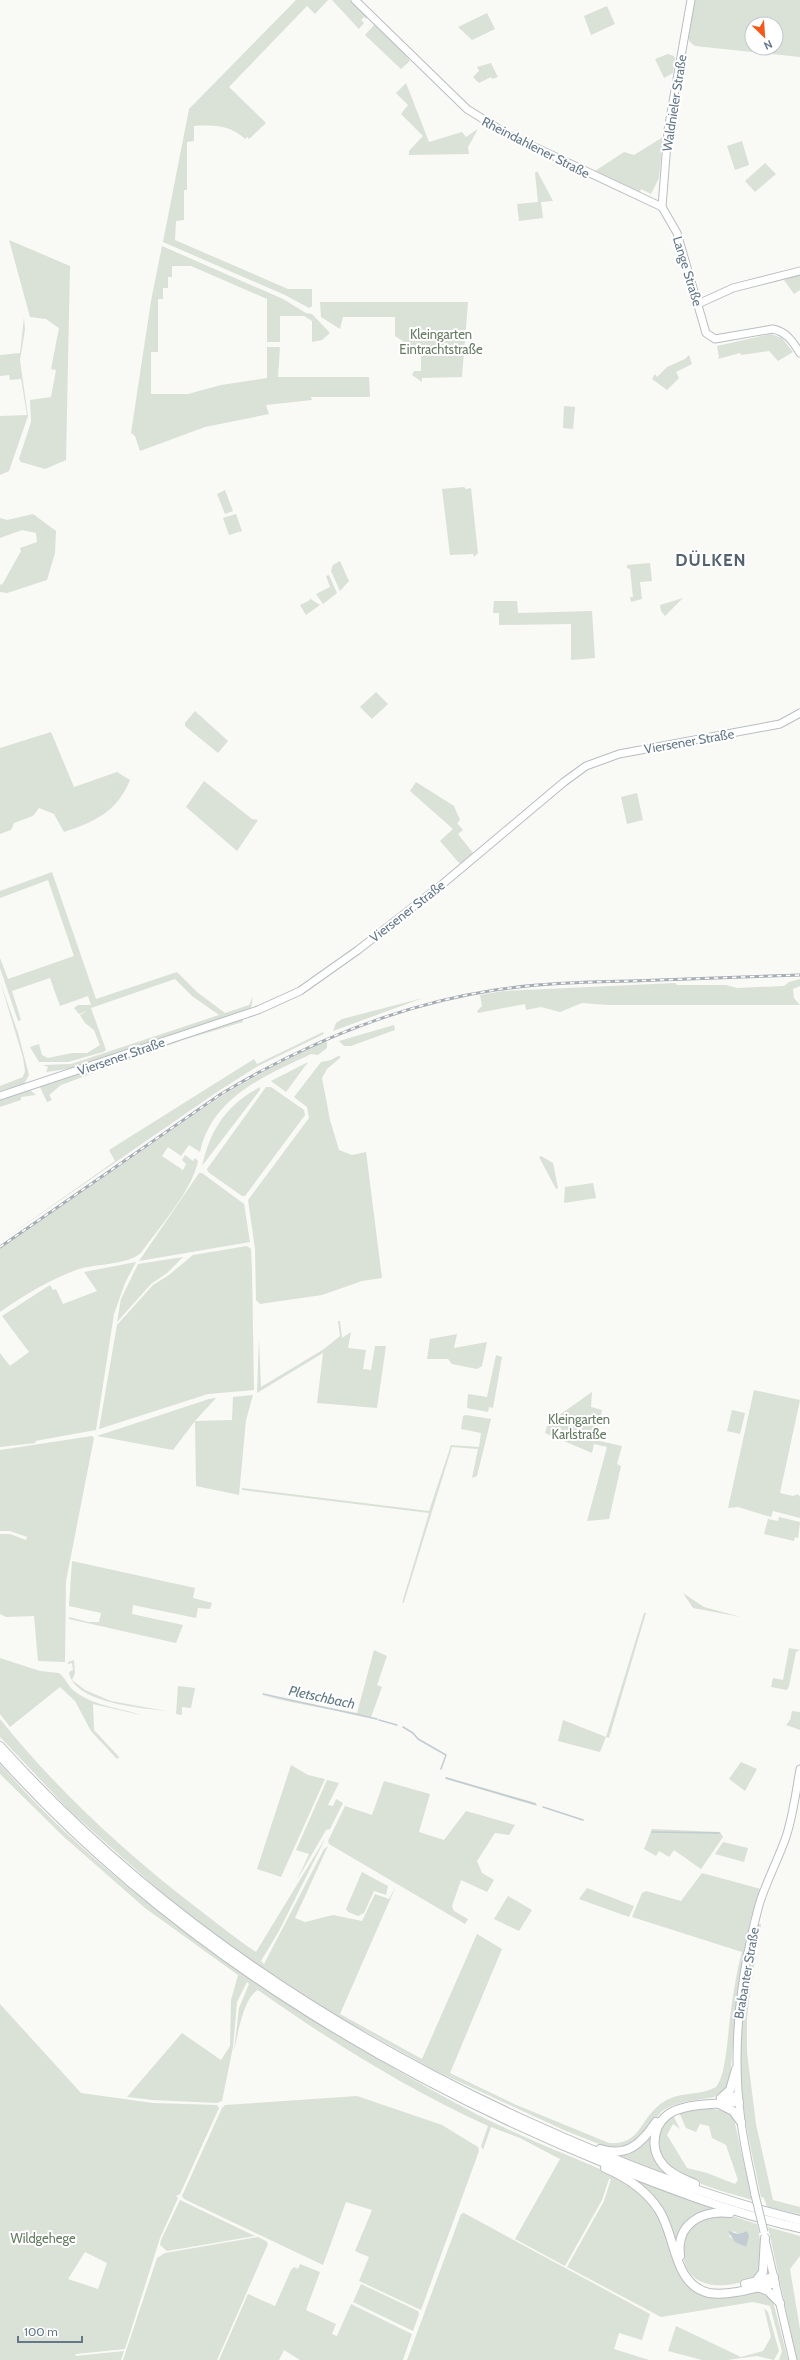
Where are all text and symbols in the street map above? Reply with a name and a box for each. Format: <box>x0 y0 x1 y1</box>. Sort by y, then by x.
north arrow <box>744 16 784 56</box>
text: N <box>762 37 775 53</box>
street label: Waldnieler Straße <box>658 53 690 153</box>
street label: Rheindahlener Straße <box>479 113 593 181</box>
street label: Lange Straße <box>670 234 706 308</box>
park label: Kleingarten Eintrachtstraße <box>399 326 483 357</box>
district label: DÜLKEN <box>675 550 747 570</box>
street label: Viersener Straße <box>643 725 736 757</box>
street label: Viersener Straße <box>366 876 448 945</box>
street label: Viersener Straße <box>75 1033 167 1078</box>
park label: Kleingarten Karlstraße <box>548 1411 610 1442</box>
water label: Pletschbach <box>287 1681 357 1713</box>
street label: Brabanter Straße <box>730 1926 762 2020</box>
park label: Wildgehege <box>10 2230 76 2246</box>
scale bar <box>18 2318 82 2344</box>
text: 100 m <box>24 2324 58 2339</box>

